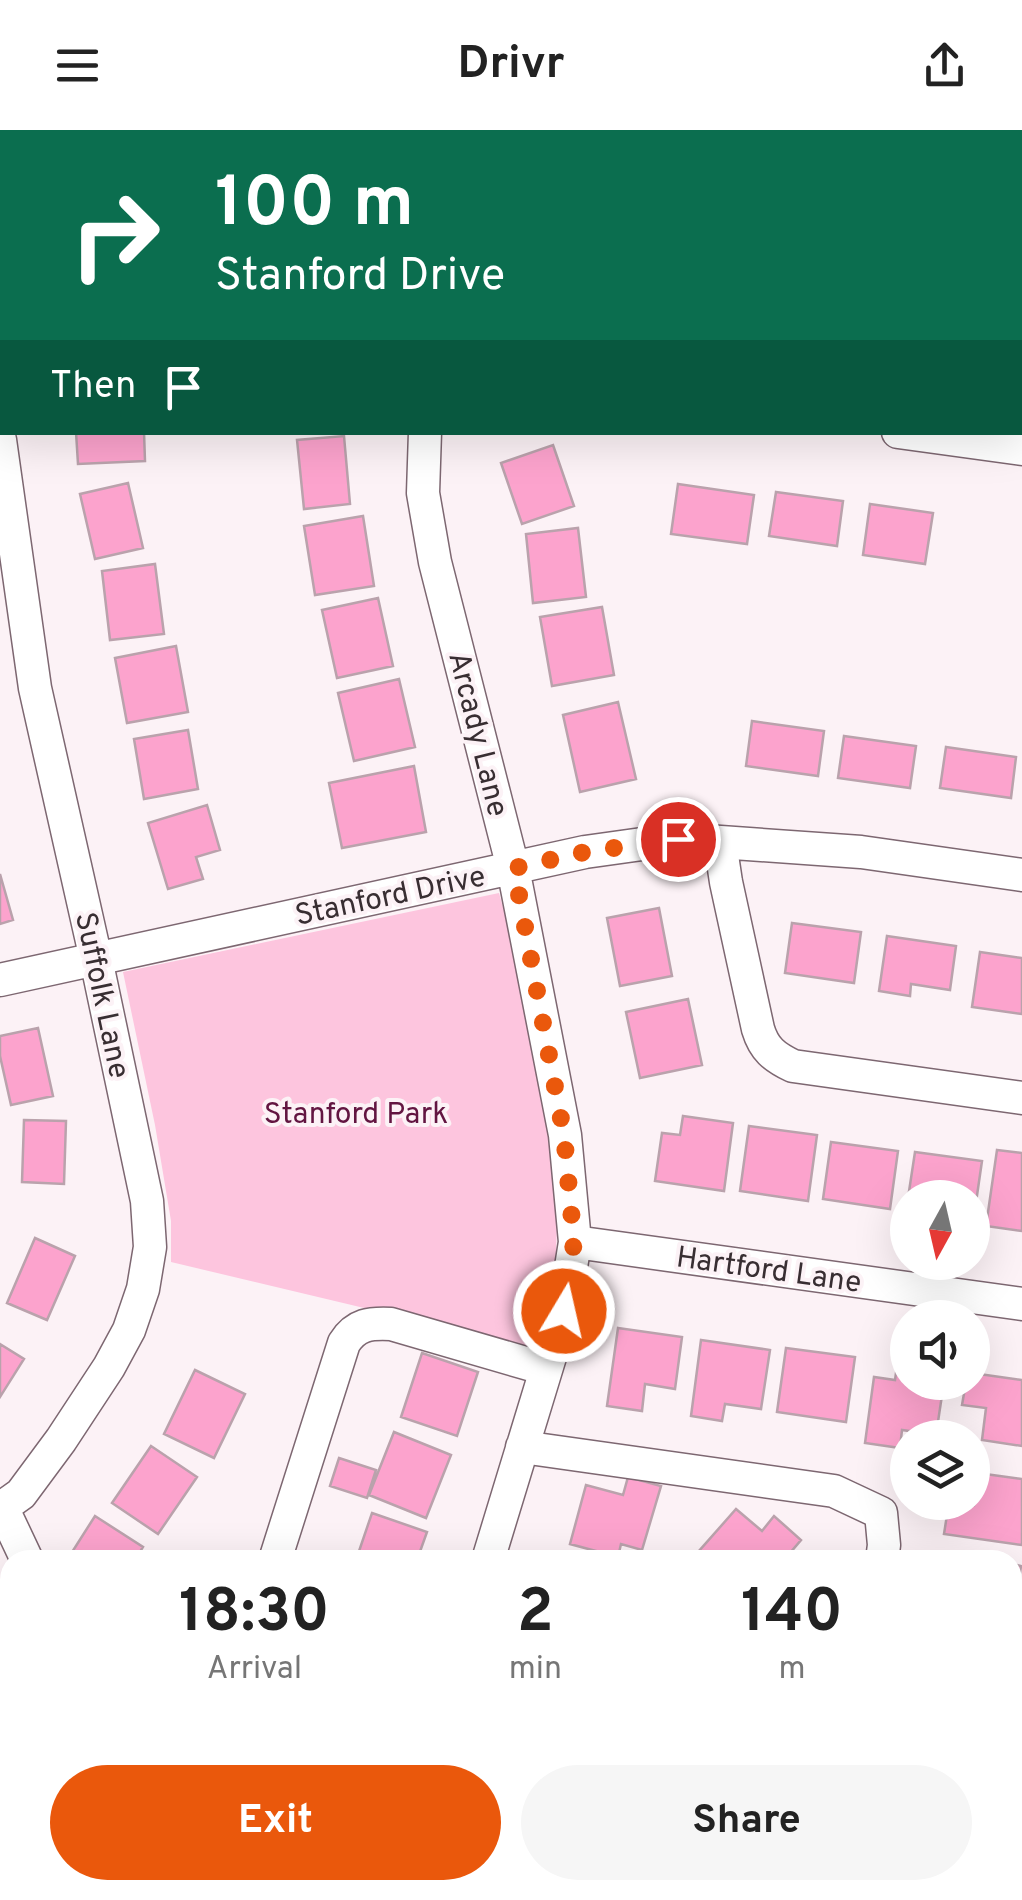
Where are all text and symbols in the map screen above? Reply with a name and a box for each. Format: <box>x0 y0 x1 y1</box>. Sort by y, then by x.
text: Drivr <box>457 37 565 94</box>
icon: menu <box>50 38 105 93</box>
icon: share <box>917 38 972 93</box>
text: 100 m <box>215 162 414 251</box>
icon: right <box>50 170 180 300</box>
text: Stanford Drive <box>215 249 505 306</box>
icon: arrive <box>156 360 211 415</box>
text: Then <box>50 363 136 412</box>
street label: Arcady Lane <box>438 648 515 821</box>
pin <box>636 797 721 882</box>
icon: arrive <box>651 812 706 867</box>
street label: Stanford Drive <box>292 859 489 936</box>
street label: Suffolk Lane <box>65 909 136 1082</box>
park label: Stanford Park <box>264 1097 448 1134</box>
north arrow <box>890 1180 990 1280</box>
map controls <box>890 1180 990 1520</box>
street label: Hartford Lane <box>674 1240 864 1303</box>
position arrow <box>512 1259 616 1363</box>
button: sound <box>890 1300 990 1400</box>
button: layers <box>890 1420 990 1520</box>
text: 18:30 <box>179 1577 330 1653</box>
text: 2 <box>517 1577 554 1653</box>
text: 140 <box>741 1577 843 1653</box>
text: Arrival <box>207 1650 302 1690</box>
text: min <box>509 1650 562 1690</box>
text: m <box>778 1650 806 1690</box>
button: Exit <box>50 1765 501 1880</box>
button: Share <box>521 1765 972 1880</box>

